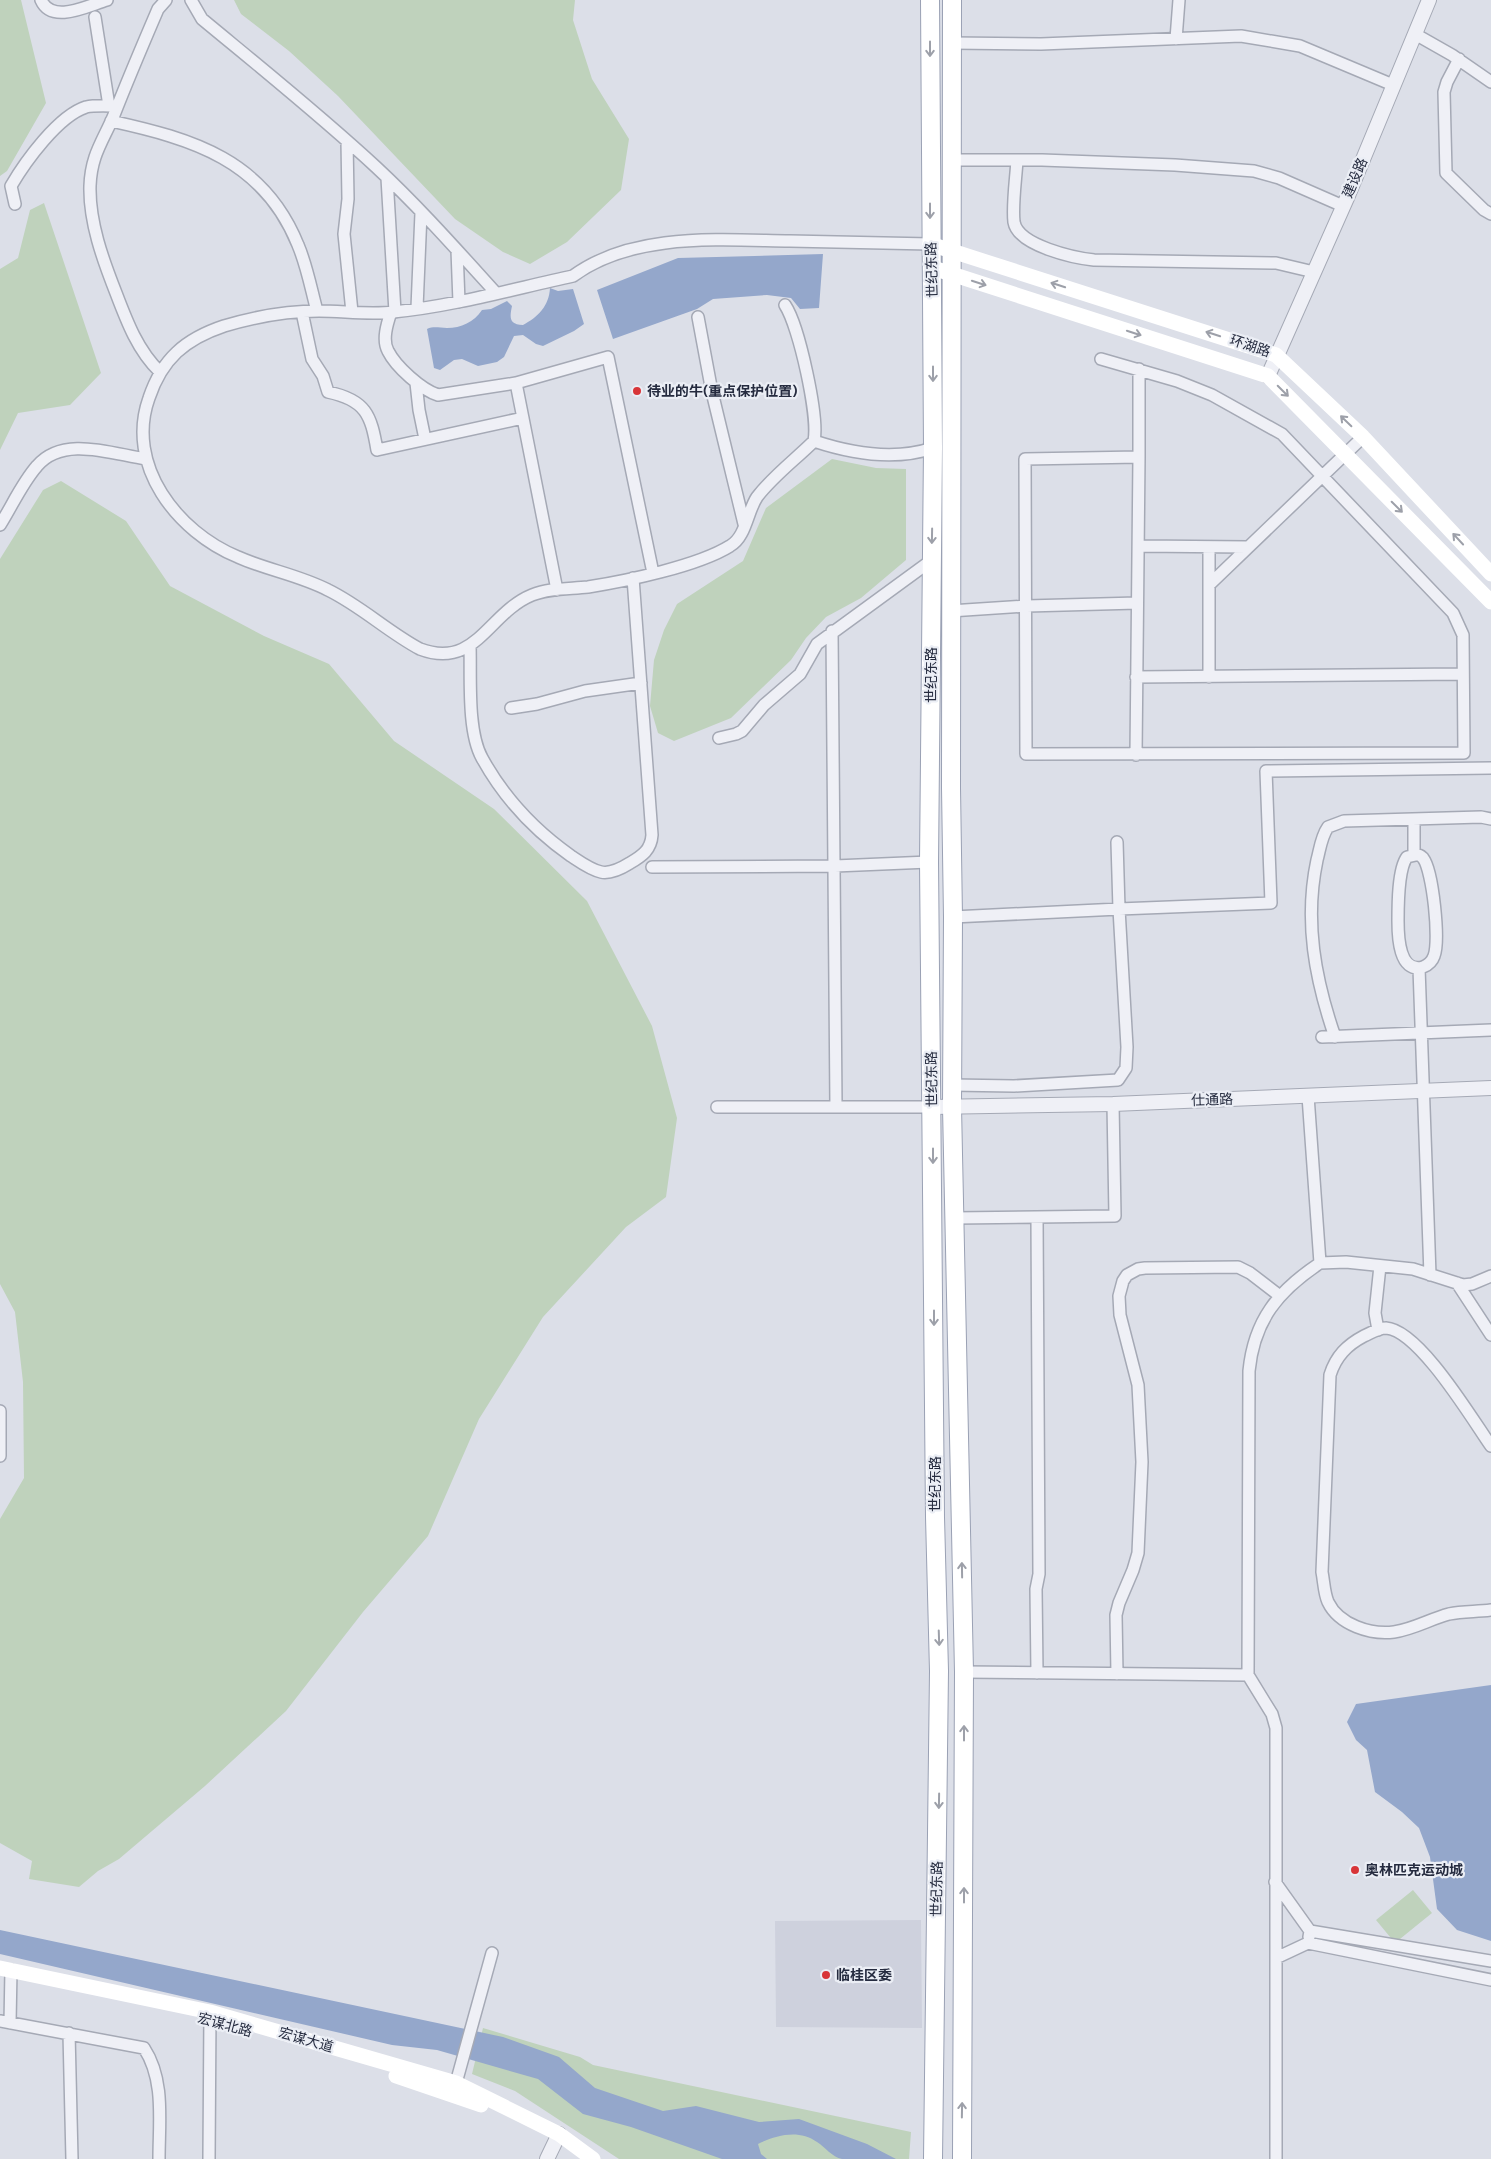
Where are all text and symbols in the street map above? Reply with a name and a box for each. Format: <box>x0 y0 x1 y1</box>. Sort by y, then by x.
one-way arrow <box>925 40 935 56</box>
street label: 建设路 <box>1339 155 1371 201</box>
one-way arrow <box>925 202 935 219</box>
street label: 世纪东路 <box>923 242 941 298</box>
one-way arrow <box>971 278 987 288</box>
one-way arrow <box>1051 280 1067 289</box>
one-way arrow <box>1125 328 1141 338</box>
one-way arrow <box>1205 329 1221 339</box>
street label: 环湖路 <box>1227 331 1273 361</box>
one-way arrow <box>928 365 938 381</box>
place label: 待业的牛(重点保护位置) <box>647 383 798 400</box>
marker: 待业的牛(重点保护位置) <box>631 385 643 397</box>
one-way arrow <box>1277 385 1289 397</box>
one-way arrow <box>1340 415 1352 427</box>
one-way arrow <box>1391 501 1403 513</box>
one-way arrow <box>927 528 937 544</box>
one-way arrow <box>1452 532 1464 545</box>
street label: 世纪东路 <box>923 647 940 703</box>
street label: 世纪东路 <box>923 1051 941 1107</box>
street label: 仕通路 <box>1191 1091 1233 1109</box>
one-way arrow <box>928 1148 938 1164</box>
one-way arrow <box>929 1310 939 1326</box>
street label: 世纪东路 <box>927 1456 944 1512</box>
one-way arrow <box>957 1563 967 1579</box>
one-way arrow <box>934 1630 943 1646</box>
one-way arrow <box>959 1725 969 1742</box>
one-way arrow <box>934 1793 943 1809</box>
street label: 世纪东路 <box>928 1861 946 1917</box>
place label: 奥林匹克运动城 <box>1365 1862 1463 1879</box>
marker: 奥林匹克运动城 <box>1349 1864 1361 1876</box>
one-way arrow <box>959 1888 969 1904</box>
place label: 临桂区委 <box>836 1967 892 1984</box>
marker: 临桂区委 <box>820 1969 832 1981</box>
street label: 宏谋北路 <box>196 2010 254 2040</box>
street label: 宏谋大道 <box>277 2024 335 2056</box>
one-way arrow <box>957 2103 967 2119</box>

